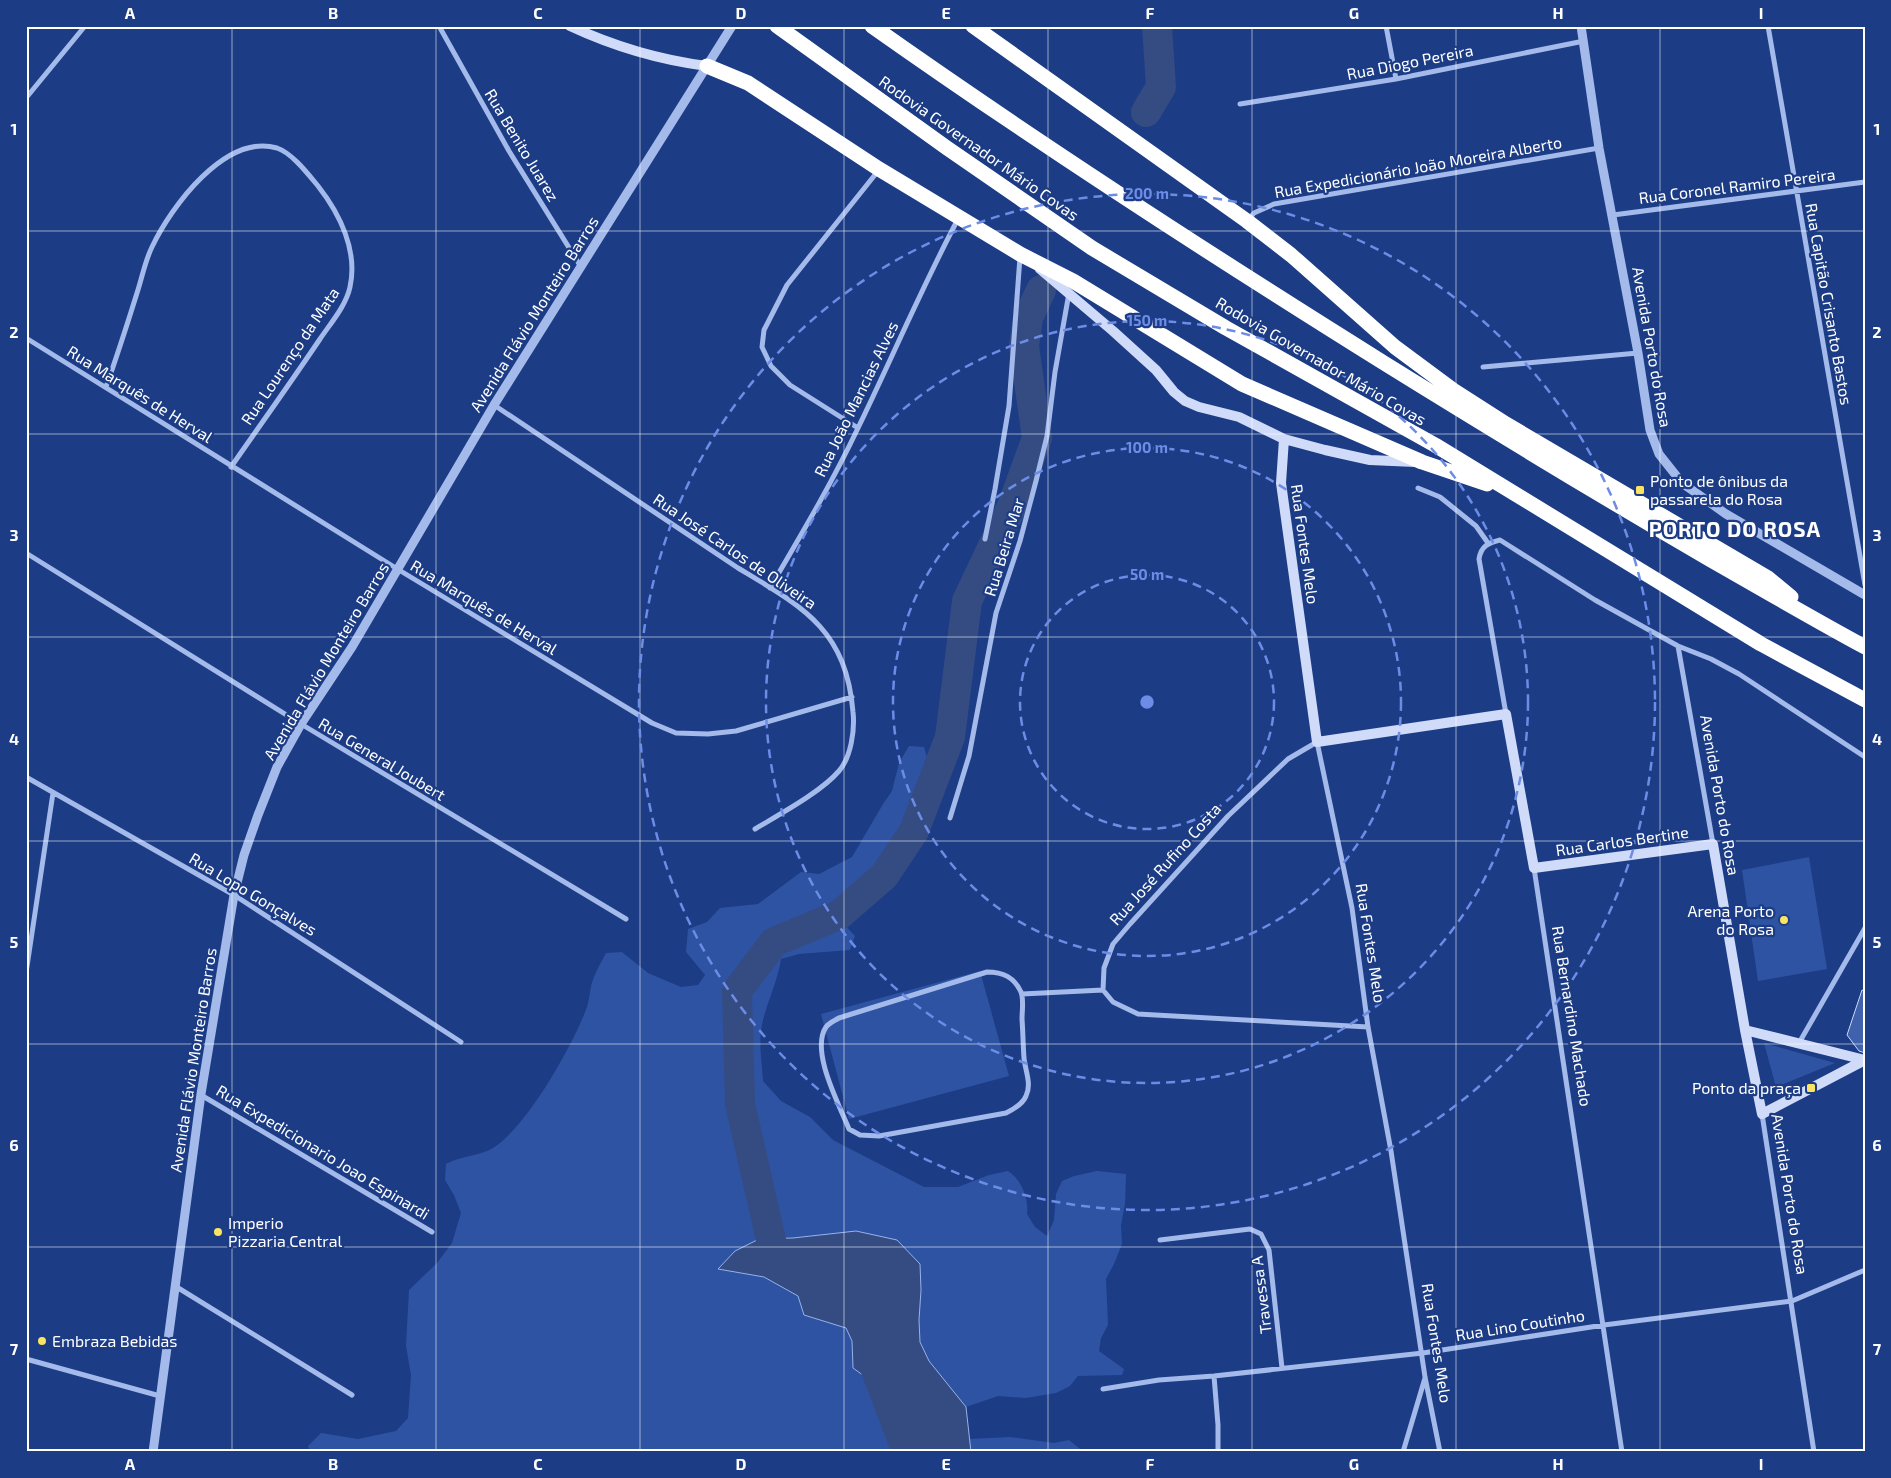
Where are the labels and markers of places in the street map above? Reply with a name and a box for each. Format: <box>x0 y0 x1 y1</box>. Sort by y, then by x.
place label: Ponto de ônibus da passarela do Rosa <box>1650 471 1788 508</box>
marker: Ponto de ônibus da passarela do Rosa <box>1634 484 1646 496</box>
centre of rings <box>1138 693 1156 711</box>
place label: Arena Porto do Rosa <box>1688 901 1774 938</box>
marker: Arena Porto do Rosa <box>1778 914 1790 926</box>
place label: Ponto da praça <box>1692 1078 1801 1098</box>
marker: Ponto da praça <box>1805 1082 1817 1094</box>
place label: Imperio Pizzaria Central <box>228 1213 343 1250</box>
marker: Imperio Pizzaria Central <box>212 1226 224 1238</box>
place label: Embraza Bebidas <box>52 1331 178 1350</box>
marker: Embraza Bebidas <box>36 1335 48 1347</box>

